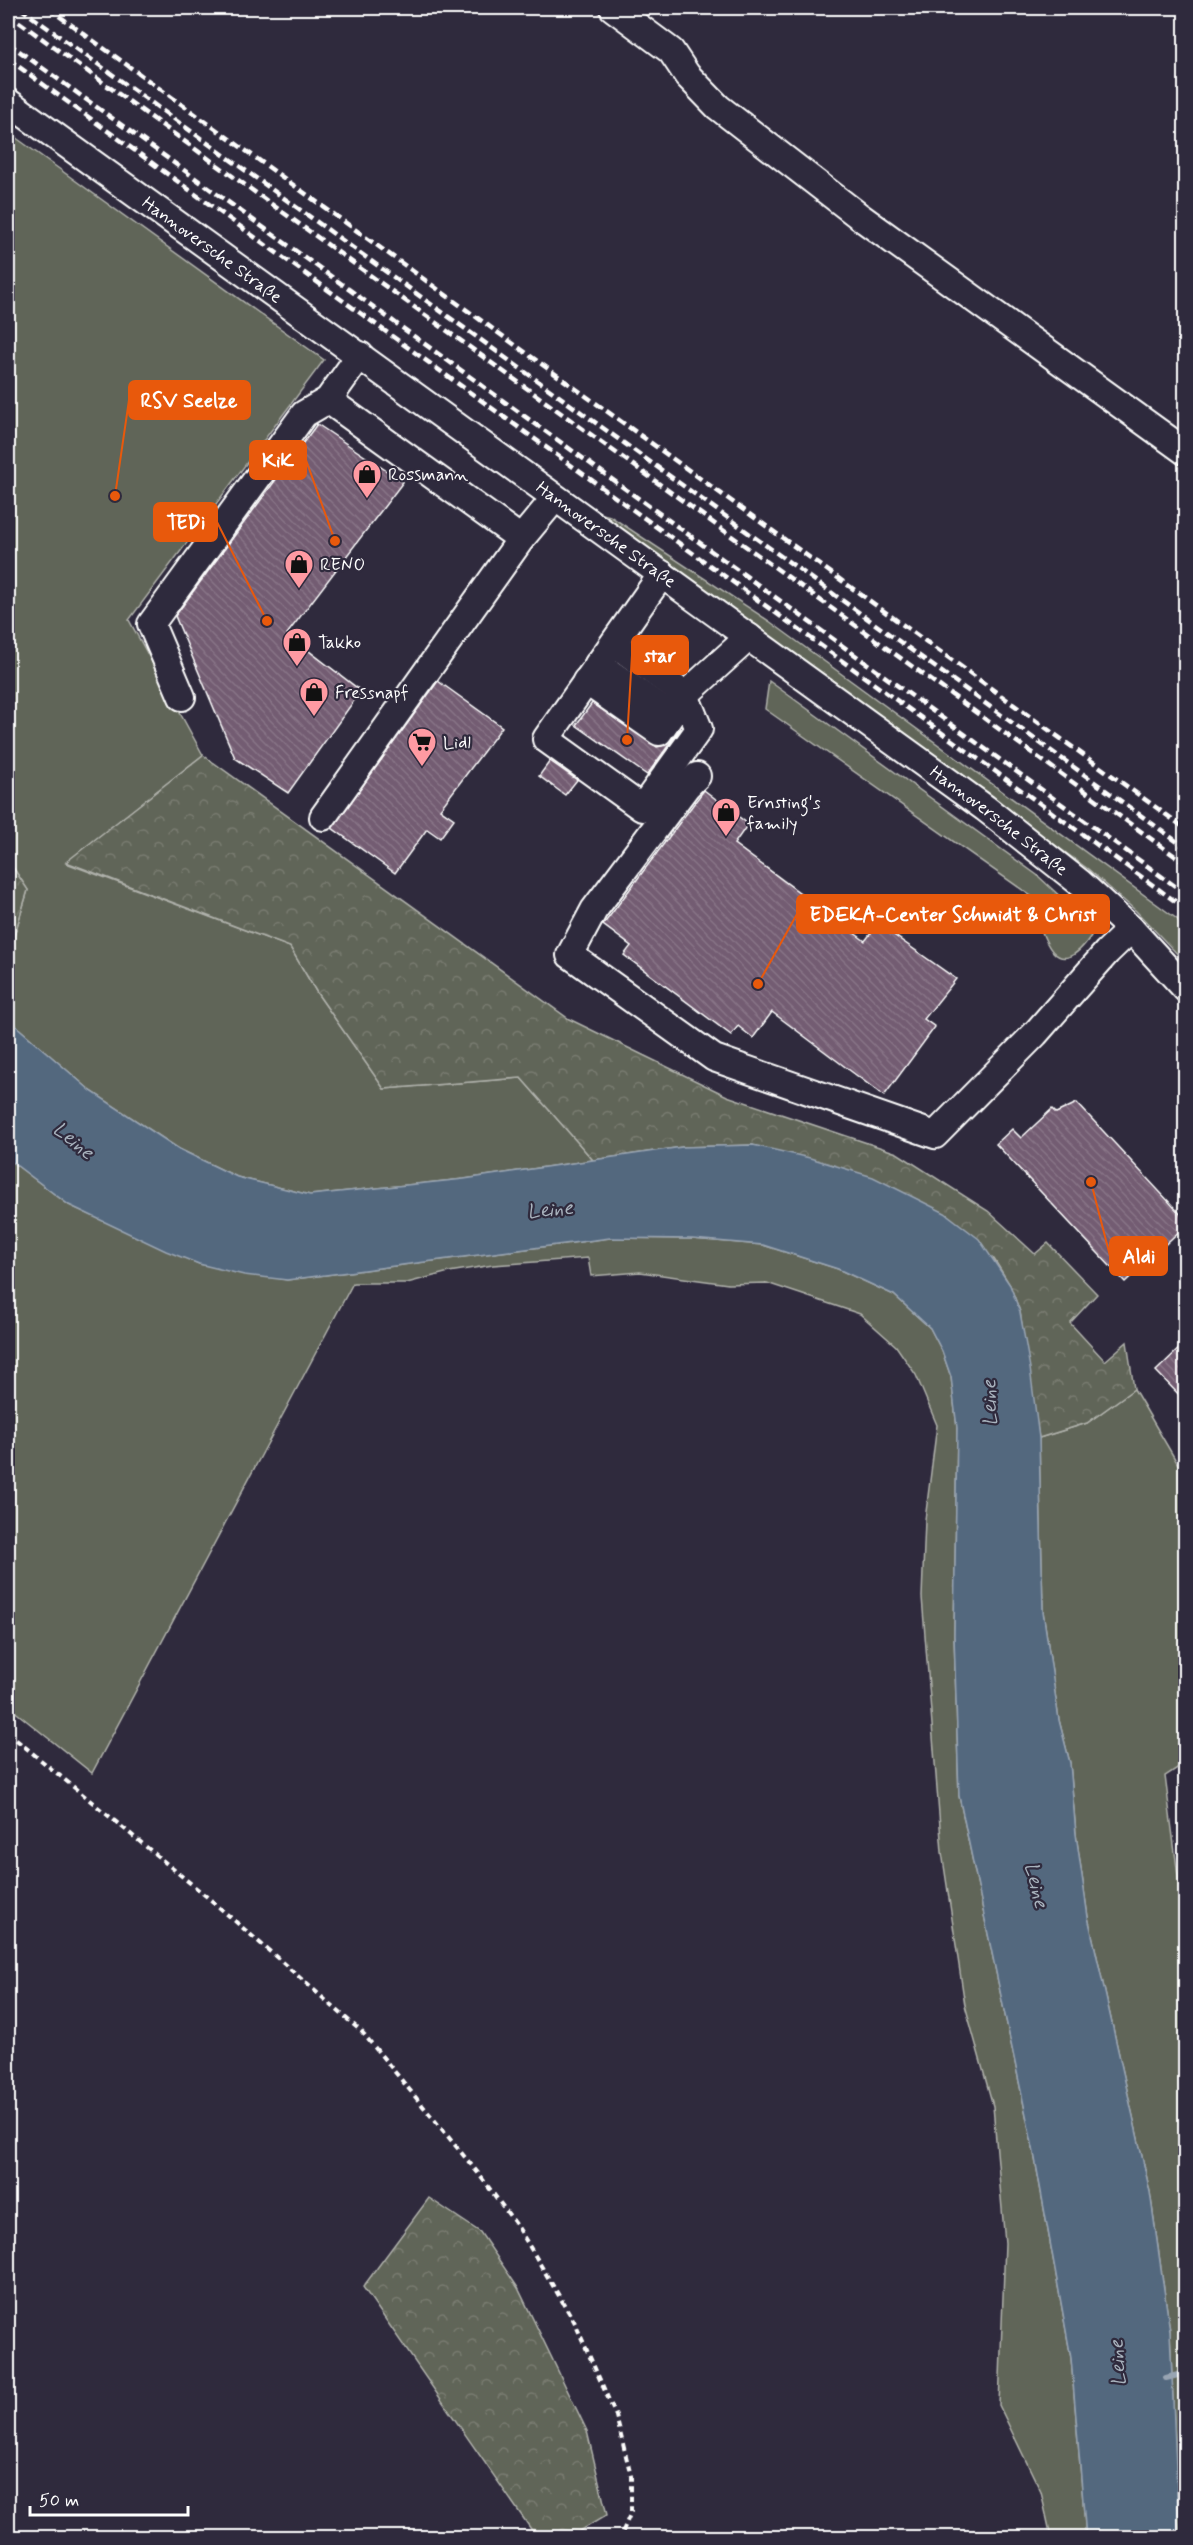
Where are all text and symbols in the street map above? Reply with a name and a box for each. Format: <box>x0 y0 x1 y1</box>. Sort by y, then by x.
street label: Hannoversche Straße <box>137 192 287 309</box>
callout: RSV Seelze <box>129 381 250 419</box>
text: RSV Seelze <box>141 388 238 415</box>
callout: KiK <box>250 441 306 479</box>
text: KiK <box>262 448 295 475</box>
shop icon: Rossmann <box>351 458 383 500</box>
place label: Rossmann <box>388 463 468 487</box>
street label: Hannoversche Straße <box>531 476 681 594</box>
callout: TEDi <box>154 503 217 541</box>
text: TEDi <box>167 510 205 537</box>
shop icon: RENO <box>283 548 315 590</box>
place label: RENO <box>320 553 365 577</box>
shop icon: Takko <box>281 626 313 668</box>
place label: Takko <box>318 631 361 655</box>
callout: star <box>632 636 688 674</box>
text: star <box>644 643 677 670</box>
shop icon: Fressnapf <box>298 676 330 718</box>
place label: Fressnapf <box>335 681 409 705</box>
supermarket icon: Lidl <box>406 726 438 768</box>
place label: Lidl <box>443 731 471 755</box>
street label: Hannoversche Straße <box>924 761 1072 882</box>
place label: Ernsting's family <box>747 791 821 836</box>
shop icon: Ernsting's family <box>710 796 742 838</box>
callout: EDEKA-Center Schmidt & Christ <box>797 895 1109 933</box>
text: EDEKA-Center Schmidt & Christ <box>810 902 1097 929</box>
water label: Leine <box>47 1116 100 1167</box>
water label: Leine <box>526 1195 576 1226</box>
callout: Aldi <box>1110 1237 1167 1275</box>
text: Aldi <box>1123 1244 1155 1271</box>
water label: Leine <box>976 1378 1005 1426</box>
water label: Leine <box>1017 1860 1054 1912</box>
water label: Leine <box>1103 2338 1134 2387</box>
scale bar <box>30 2479 188 2517</box>
text: 50 m <box>39 2489 79 2513</box>

